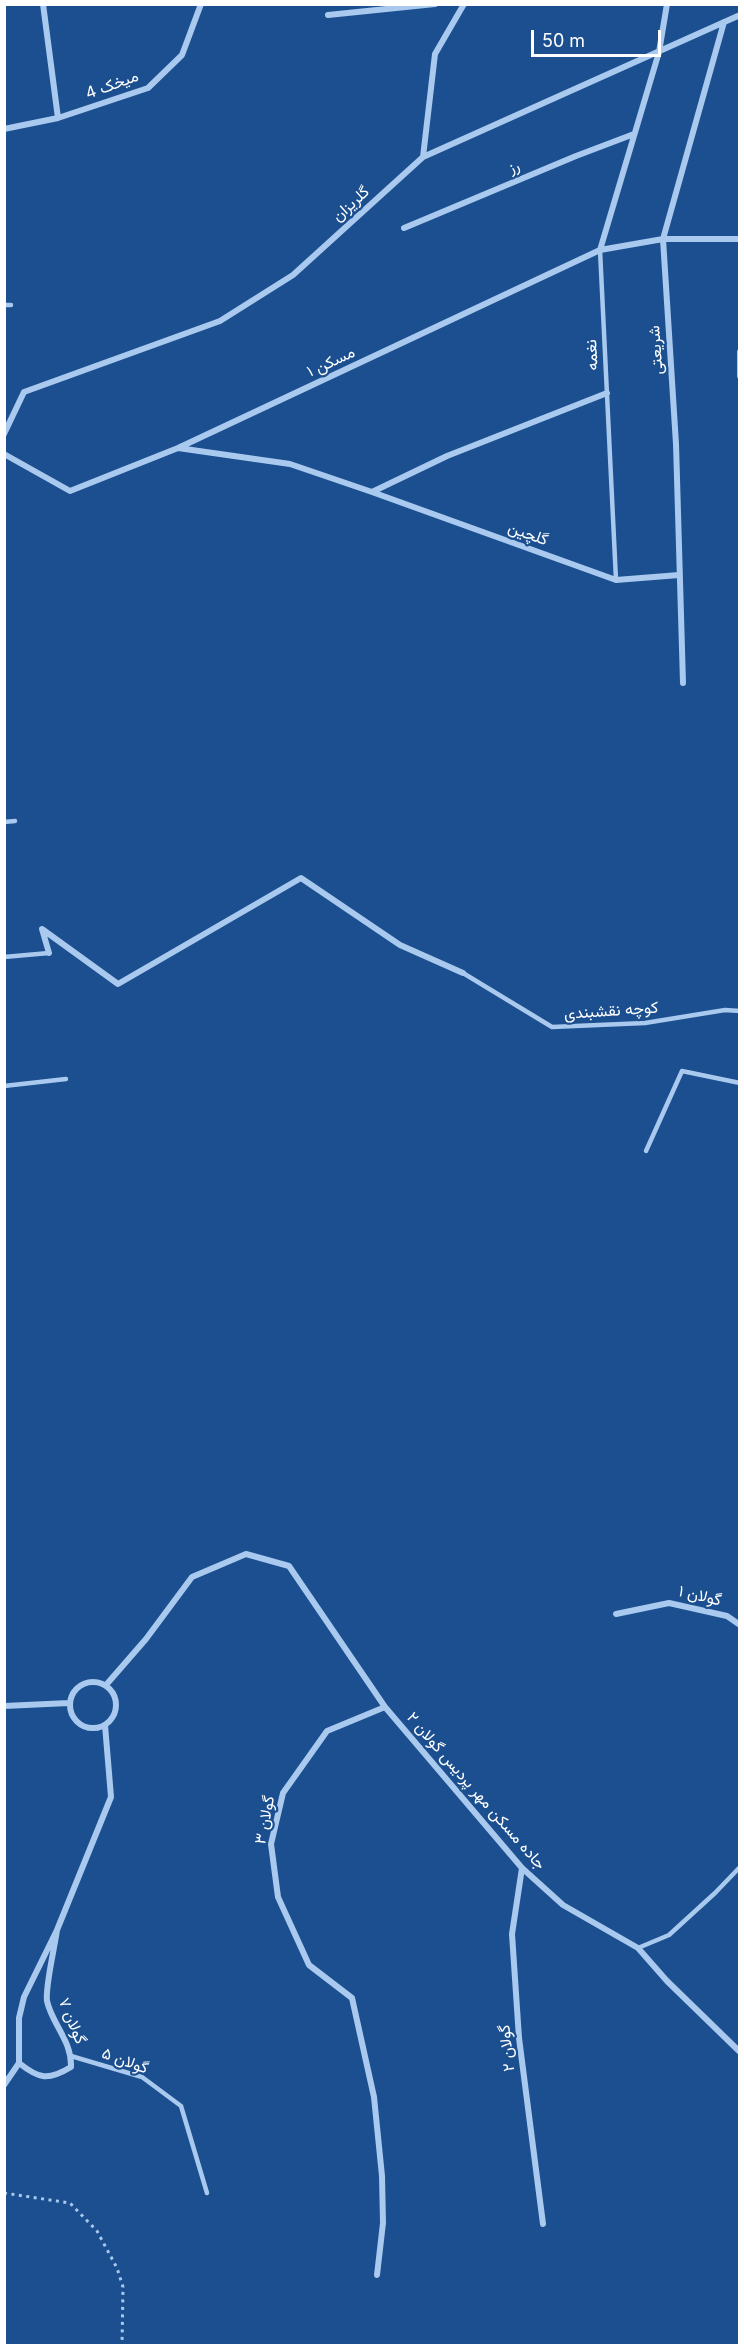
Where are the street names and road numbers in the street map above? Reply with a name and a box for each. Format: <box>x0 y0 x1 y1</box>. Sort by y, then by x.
street label: میخک 4 <box>83 67 141 103</box>
street label: رز <box>505 156 523 178</box>
street label: گلریزان <box>328 182 374 226</box>
street label: شریعتی <box>645 325 667 375</box>
street label: نغمه <box>582 339 602 371</box>
street label: مسکن ۱ <box>304 343 358 381</box>
street label: گلچین <box>505 518 551 550</box>
street label: کوچه نقشبندی <box>563 998 659 1024</box>
street label: گولان ۱ <box>677 1582 723 1610</box>
street label: جاده مسکن مهر پردیس گولان ۲ <box>402 1708 550 1874</box>
street label: گولان ۳ <box>251 1794 279 1846</box>
street label: گولان ۷ <box>54 1995 90 2047</box>
street label: گولان ۲ <box>495 2024 519 2072</box>
street label: گولان ۵ <box>99 2044 151 2078</box>

